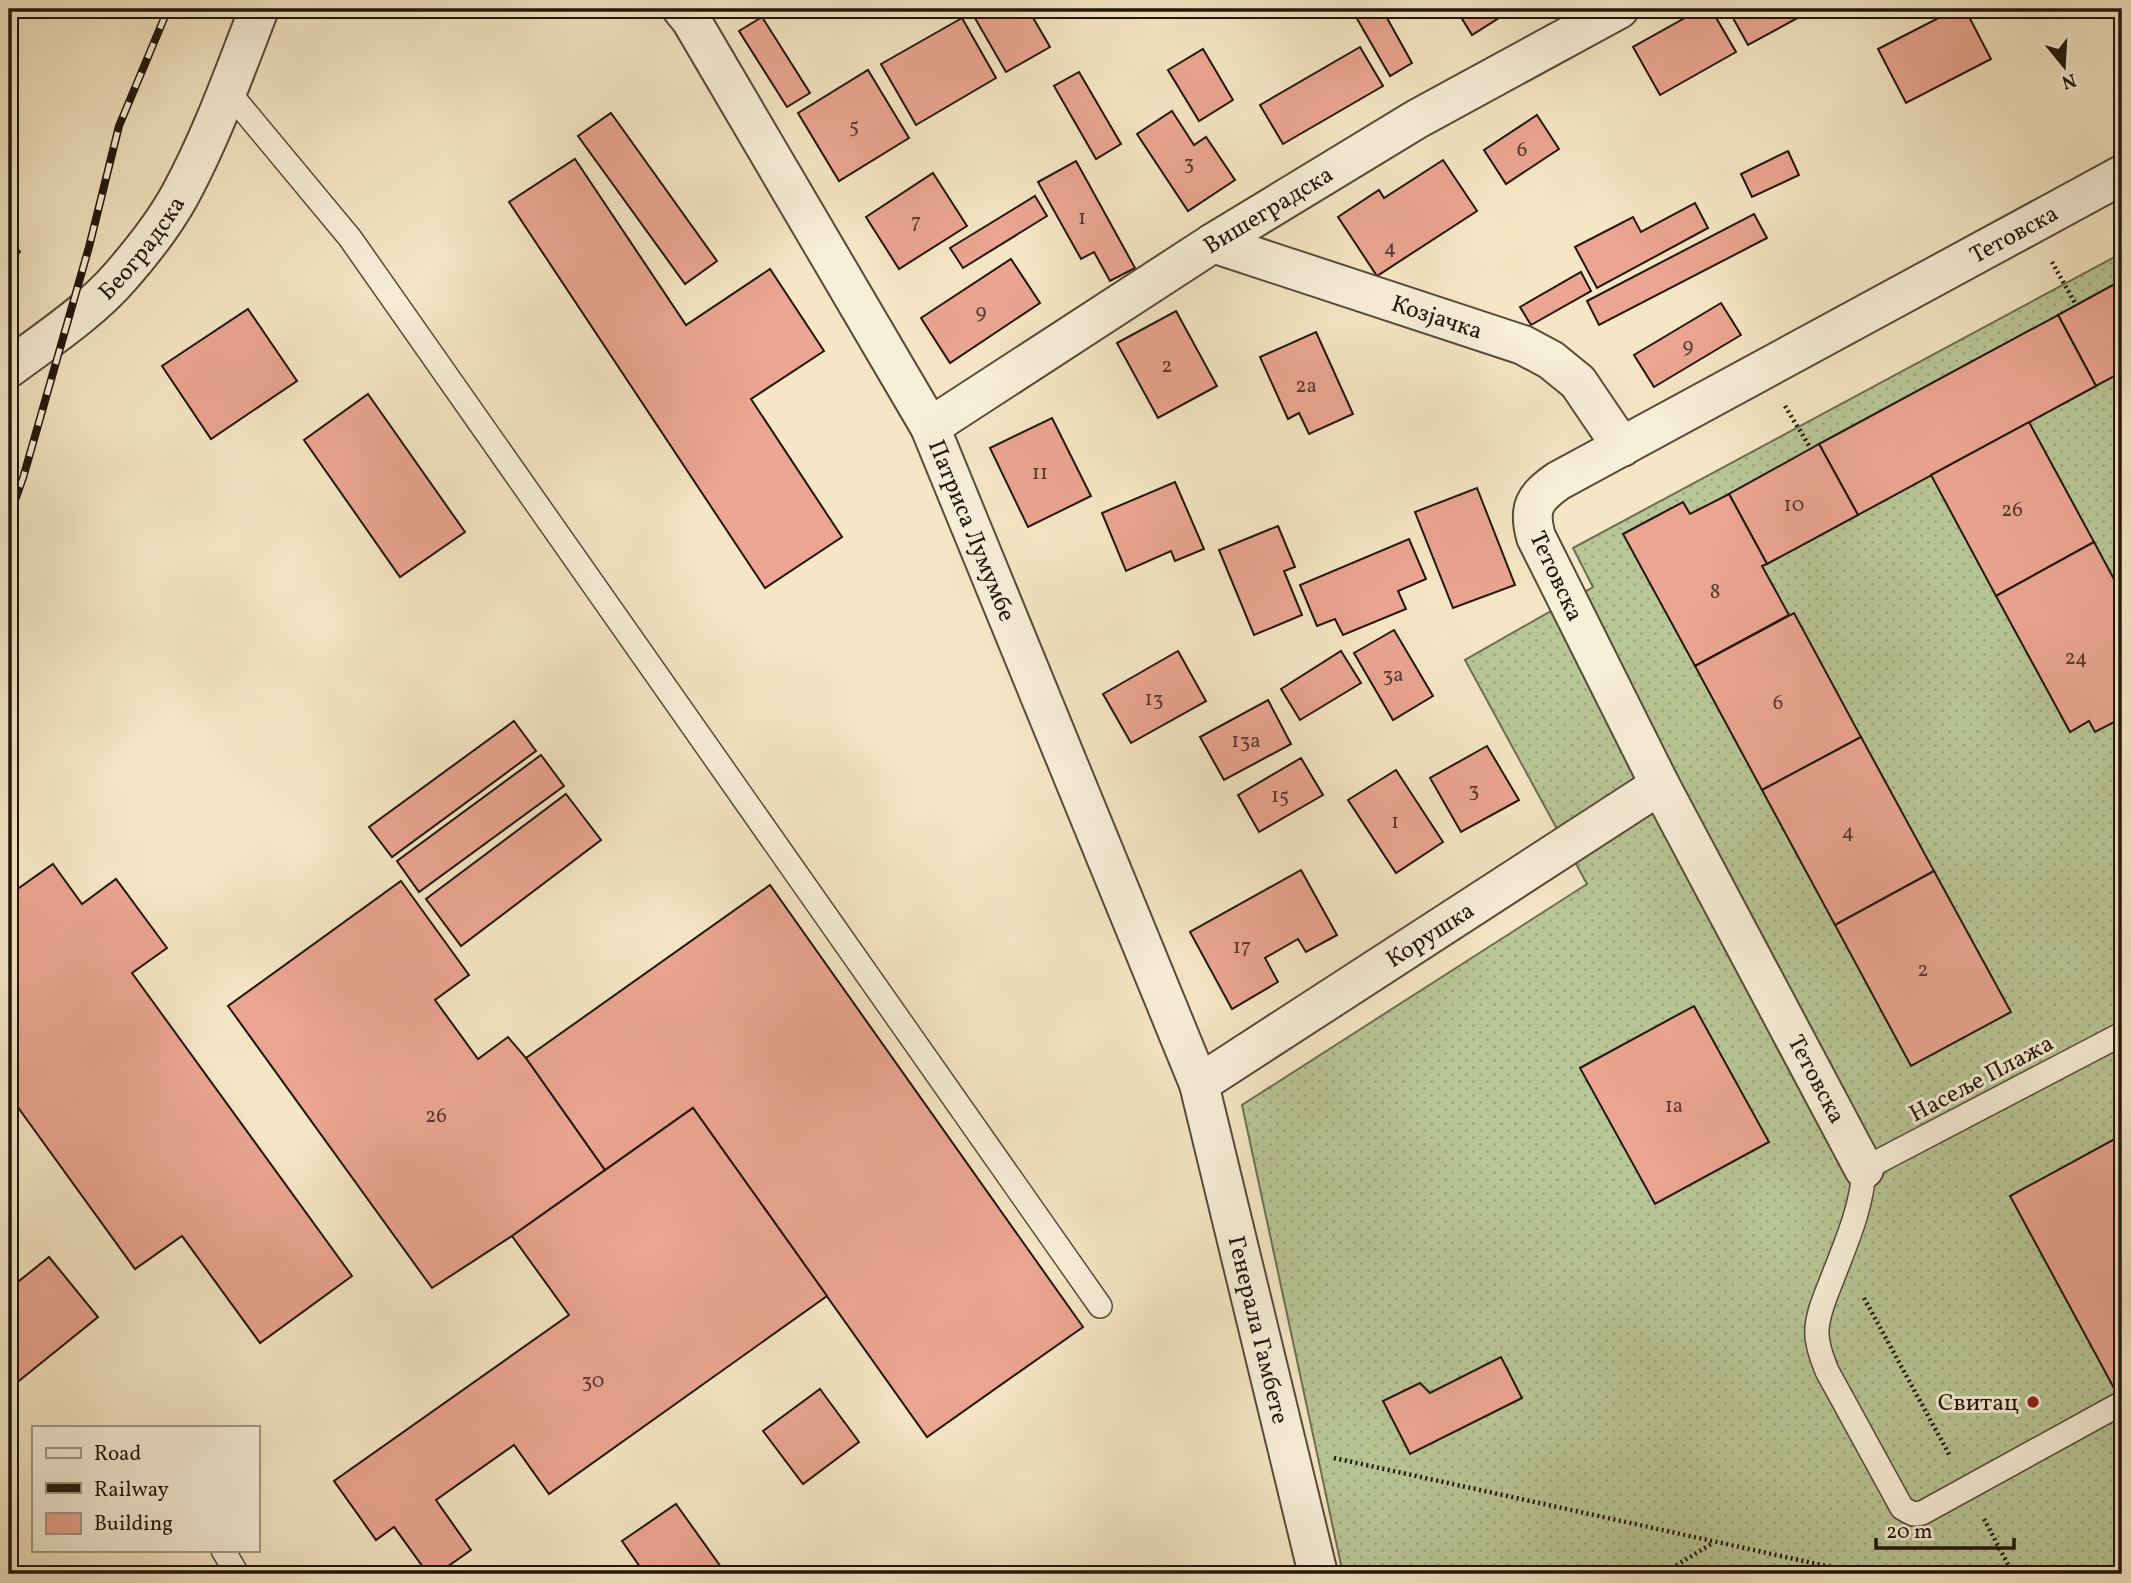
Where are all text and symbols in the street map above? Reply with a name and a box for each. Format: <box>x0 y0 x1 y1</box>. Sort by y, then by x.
north arrow <box>2030 32 2100 102</box>
text: N <box>2058 66 2079 95</box>
house number: 5 <box>849 112 859 141</box>
house number: 6 <box>1517 136 1527 165</box>
house number: 3 <box>1184 149 1194 178</box>
street label: Вишеградска <box>1198 159 1340 264</box>
street label: Београдска <box>92 190 195 309</box>
street label: Тетовска <box>1964 198 2065 273</box>
house number: 1 <box>1078 204 1086 233</box>
house number: 7 <box>911 208 921 237</box>
house number: 4 <box>1384 234 1396 263</box>
street label: Козјачка <box>1387 288 1486 349</box>
house number: 9 <box>976 298 987 327</box>
house number: 9 <box>1683 332 1694 361</box>
house number: 2 <box>1161 352 1173 381</box>
house number: 2a <box>1295 372 1317 401</box>
street label: Патриса Лумумбе <box>918 435 1023 627</box>
house number: 11 <box>1032 459 1048 488</box>
house number: 10 <box>1784 491 1804 520</box>
house number: 26 <box>2001 496 2023 525</box>
street label: Тетовска <box>1519 526 1591 628</box>
house number: 8 <box>1710 578 1720 607</box>
house number: 24 <box>2064 644 2088 673</box>
house number: 3a <box>1382 661 1404 690</box>
house number: 13 <box>1145 685 1163 714</box>
house number: 6 <box>1773 689 1783 718</box>
house number: 13a <box>1231 727 1261 756</box>
house number: 3 <box>1469 776 1479 805</box>
house number: 15 <box>1271 782 1289 811</box>
house number: 1 <box>1391 808 1399 837</box>
house number: 4 <box>1842 818 1854 847</box>
street label: Корушка <box>1380 895 1482 977</box>
house number: 17 <box>1233 933 1251 962</box>
house number: 2 <box>1917 956 1929 985</box>
street label: Насеље Плажа <box>1904 1027 2060 1132</box>
street label: Тетовска <box>1778 1030 1853 1130</box>
house number: 1a <box>1665 1092 1683 1121</box>
house number: 26 <box>425 1102 447 1131</box>
street label: Генерала Гамбете <box>1217 1233 1296 1428</box>
house number: 30 <box>582 1367 604 1396</box>
place label: Свитац <box>1938 1387 2019 1421</box>
marker: Свитац <box>2025 1394 2041 1410</box>
legend <box>32 1426 259 1552</box>
text: Road <box>94 1440 141 1469</box>
text: Railway <box>94 1476 170 1505</box>
scale bar <box>1876 1506 2014 1550</box>
text: Building <box>94 1510 173 1539</box>
text: 20 m <box>1886 1518 1932 1547</box>

